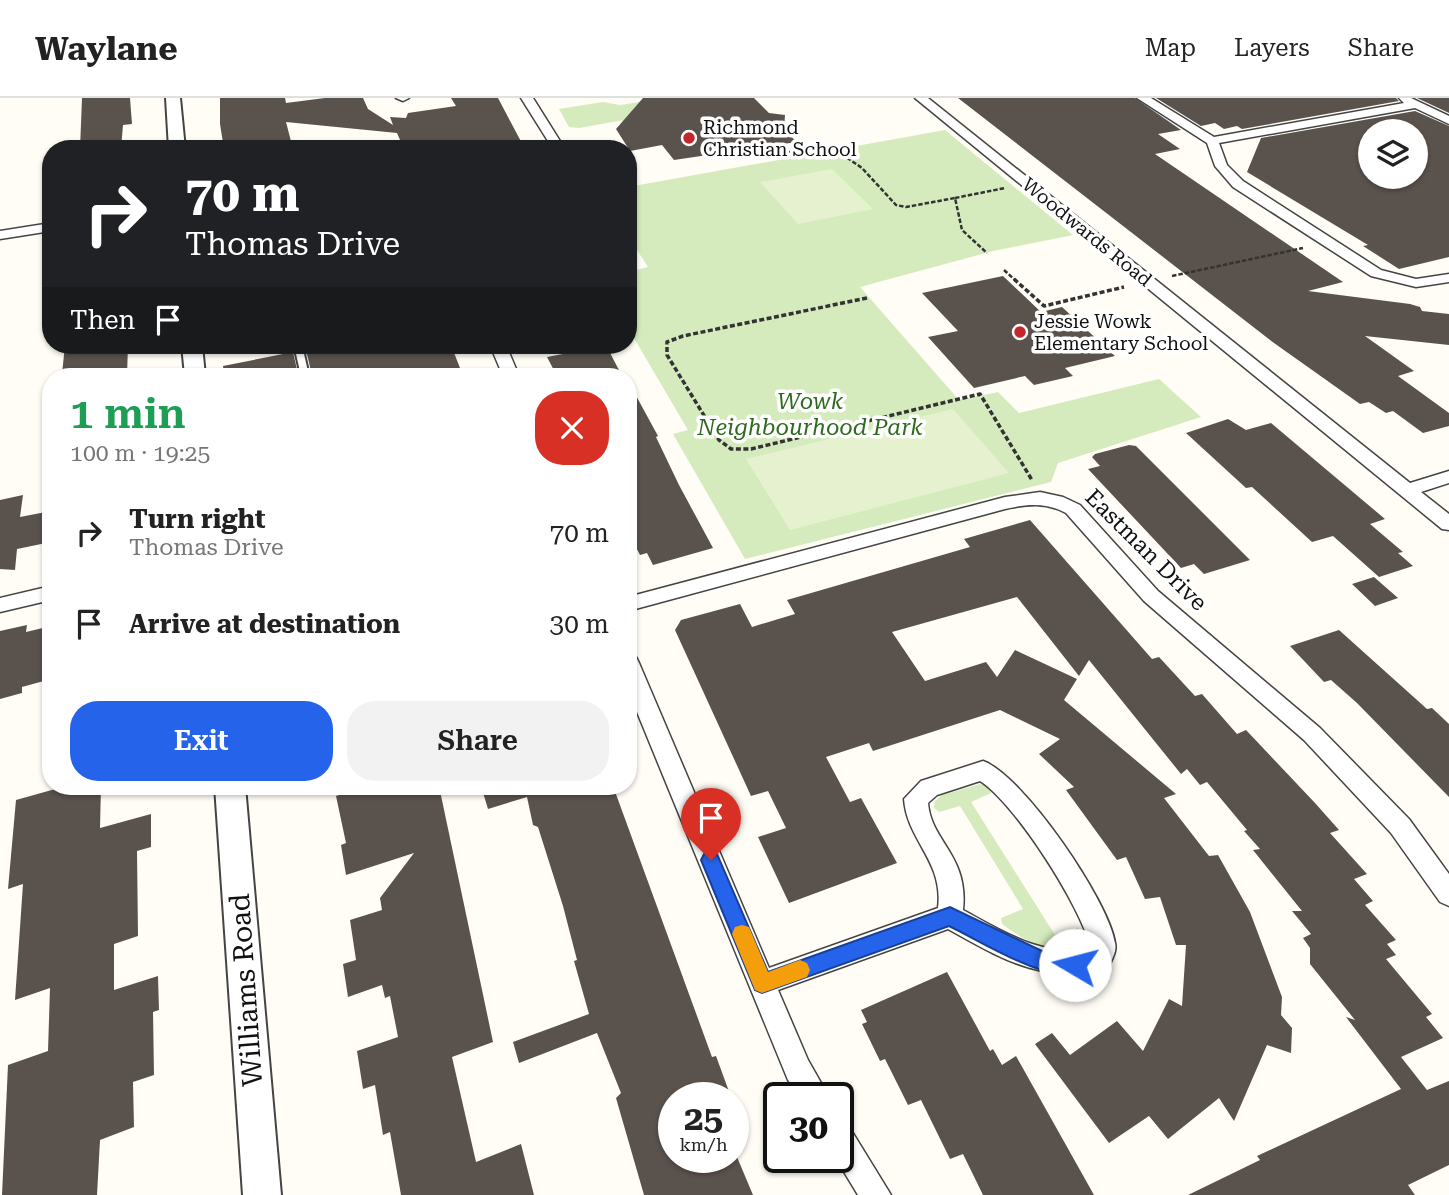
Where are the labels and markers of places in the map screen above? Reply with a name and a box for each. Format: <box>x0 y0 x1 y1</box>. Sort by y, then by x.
place label: Richmond Christian School <box>703 116 857 161</box>
marker: Richmond Christian School <box>681 130 697 146</box>
place label: Jessie Wowk Elementary School <box>1034 310 1208 355</box>
marker: Jessie Wowk Elementary School <box>1012 324 1028 340</box>
pin <box>681 788 741 860</box>

